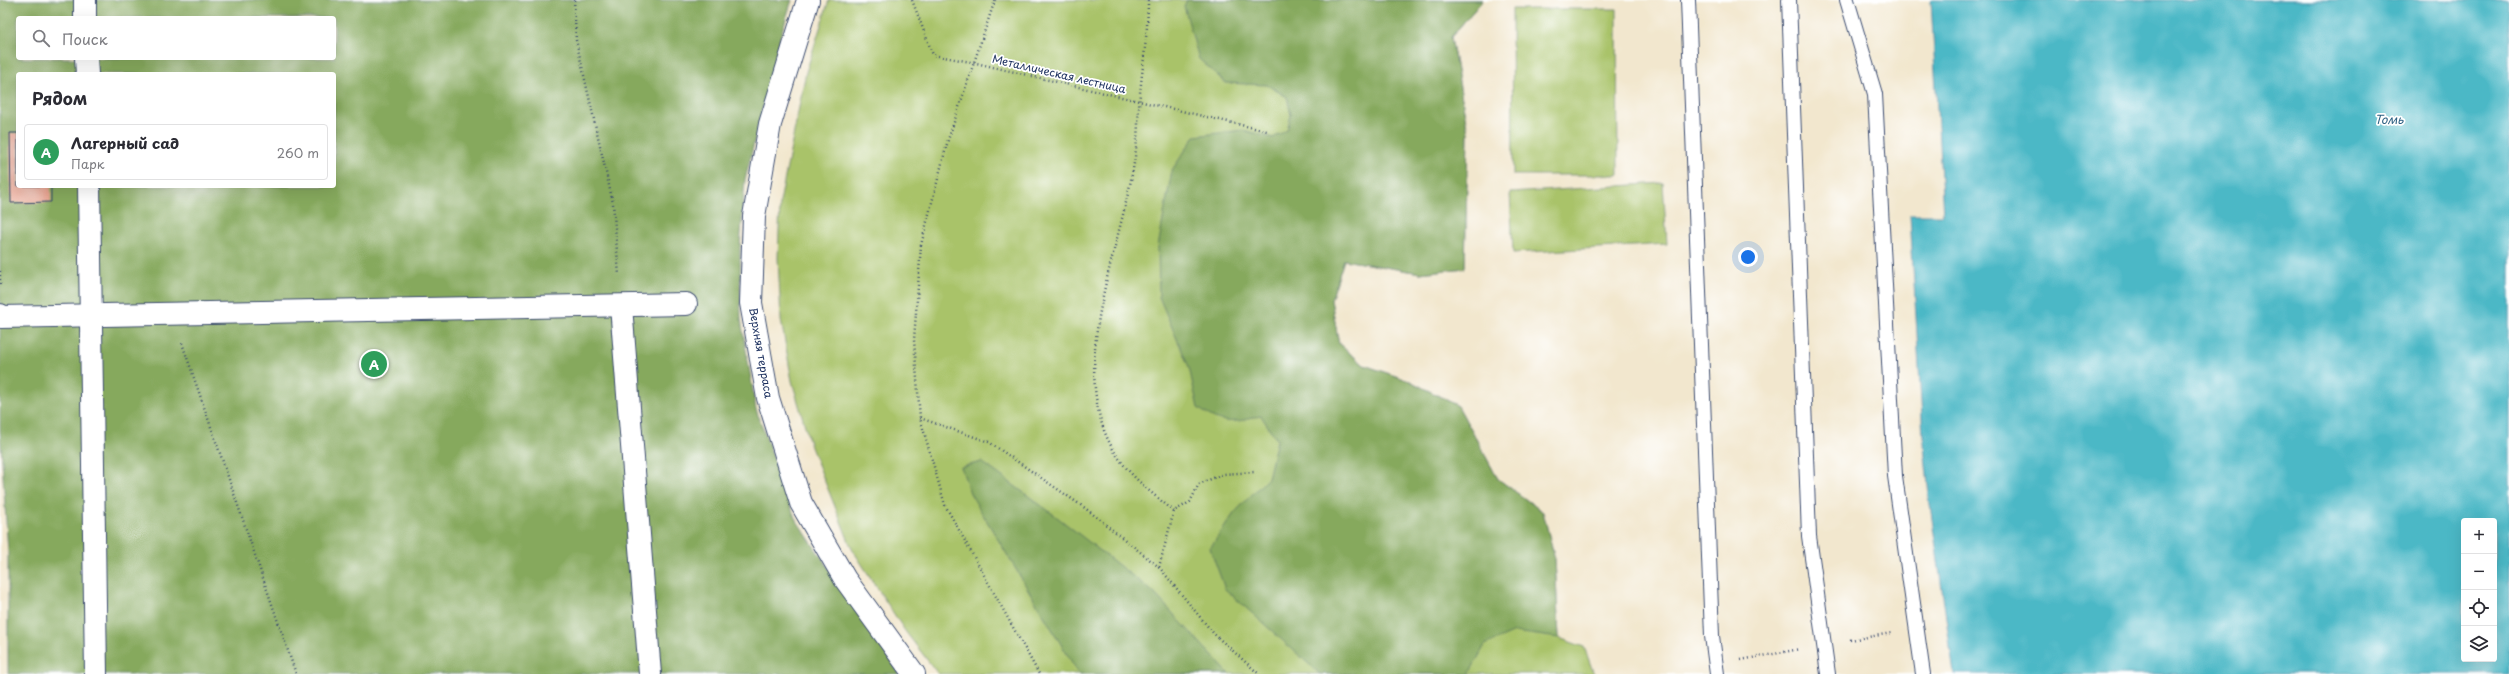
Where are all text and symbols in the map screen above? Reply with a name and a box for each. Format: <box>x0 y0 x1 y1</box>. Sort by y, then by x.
search box <box>16 16 336 60</box>
icon: search <box>30 27 52 49</box>
text: Поиск <box>62 27 108 50</box>
street label: Металлическая лестница <box>991 50 1128 97</box>
text: Рядом <box>32 85 87 111</box>
water label: Томь <box>2375 110 2404 128</box>
text: Лагерный сад <box>71 131 179 154</box>
text: A <box>41 143 51 162</box>
text: 260 m <box>277 143 319 162</box>
text: Парк <box>71 154 105 173</box>
your location <box>1738 247 1758 267</box>
street label: Верхняя терраса <box>745 306 778 400</box>
pin: A <box>361 349 387 379</box>
map controls <box>2461 518 2497 662</box>
button: + <box>2461 518 2497 554</box>
button: − <box>2461 554 2497 590</box>
button: locate <box>2461 590 2497 626</box>
button: layers <box>2461 626 2497 662</box>

